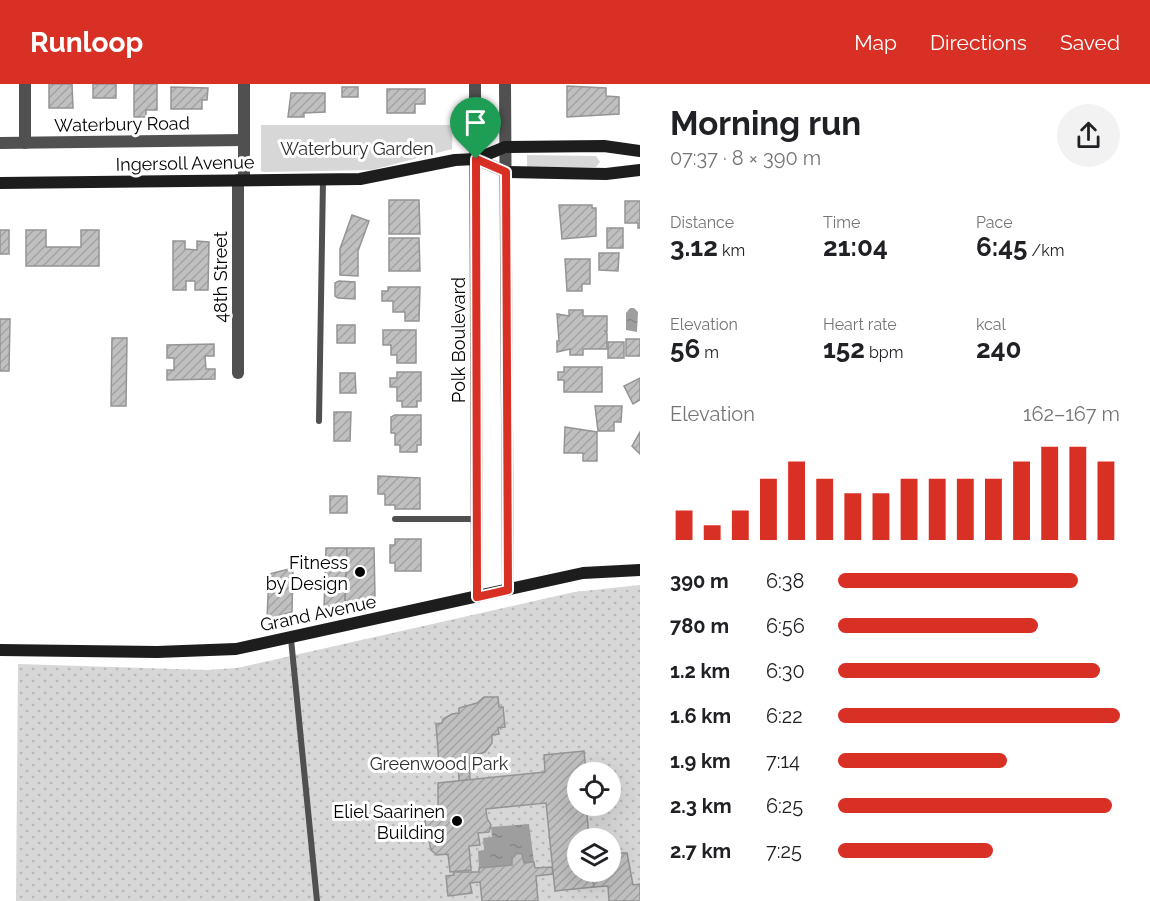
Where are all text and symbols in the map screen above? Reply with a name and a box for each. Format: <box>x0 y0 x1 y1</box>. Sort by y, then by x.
text: Runloop <box>30 26 143 59</box>
text: Map <box>854 30 897 55</box>
text: Directions <box>930 30 1027 55</box>
text: Saved <box>1060 30 1120 55</box>
pin <box>450 97 501 159</box>
text: Morning run <box>670 104 861 143</box>
button: share <box>1057 104 1120 167</box>
icon: arrive <box>459 106 492 139</box>
street label: Waterbury Road <box>54 112 190 136</box>
park label: Waterbury Garden <box>280 138 434 159</box>
text: 07:37 · 8 × 390 m <box>670 146 821 170</box>
street label: Ingersoll Avenue <box>115 151 255 175</box>
text: Distance <box>670 213 734 232</box>
text: Time <box>823 213 860 232</box>
text: Pace <box>976 213 1013 232</box>
street label: 48th Street <box>210 231 231 323</box>
text: 3.12 <box>670 232 718 262</box>
text: 21:04 <box>823 232 888 262</box>
text: 6:45 <box>976 232 1027 262</box>
text: km <box>718 241 745 260</box>
text: /km <box>1027 241 1064 260</box>
street label: Polk Boulevard <box>448 277 469 403</box>
text: Elevation <box>670 315 738 334</box>
text: Heart rate <box>823 315 897 334</box>
text: kcal <box>976 315 1006 334</box>
text: 56 <box>670 334 700 364</box>
text: 152 <box>823 334 865 364</box>
text: 240 <box>976 334 1021 364</box>
text: m <box>700 343 719 362</box>
text: bpm <box>865 343 903 362</box>
text: Elevation <box>670 402 755 426</box>
text: 162–167 m <box>1023 402 1120 426</box>
place label: Fitness by Design <box>266 552 348 594</box>
marker: Fitness by Design <box>353 565 367 579</box>
text: 390 m <box>670 569 729 593</box>
text: 6:38 <box>766 569 804 593</box>
street label: Grand Avenue <box>258 590 378 636</box>
text: 780 m <box>670 614 729 638</box>
text: 6:56 <box>766 614 805 638</box>
text: 1.2 km <box>670 659 730 683</box>
text: 6:30 <box>766 659 805 683</box>
text: 1.6 km <box>670 704 731 728</box>
text: 6:22 <box>766 704 803 728</box>
text: 1.9 km <box>670 749 731 773</box>
text: 7:14 <box>766 749 800 773</box>
park label: Greenwood Park <box>370 753 509 774</box>
map controls <box>567 762 621 882</box>
button: locate <box>567 762 621 816</box>
text: 2.3 km <box>670 794 732 818</box>
text: 6:25 <box>766 794 803 818</box>
place label: Eliel Saarinen Building <box>333 801 445 843</box>
marker: Eliel Saarinen Building <box>450 814 464 828</box>
button: layers <box>567 828 621 882</box>
text: 2.7 km <box>670 839 731 863</box>
text: 7:25 <box>766 839 802 863</box>

